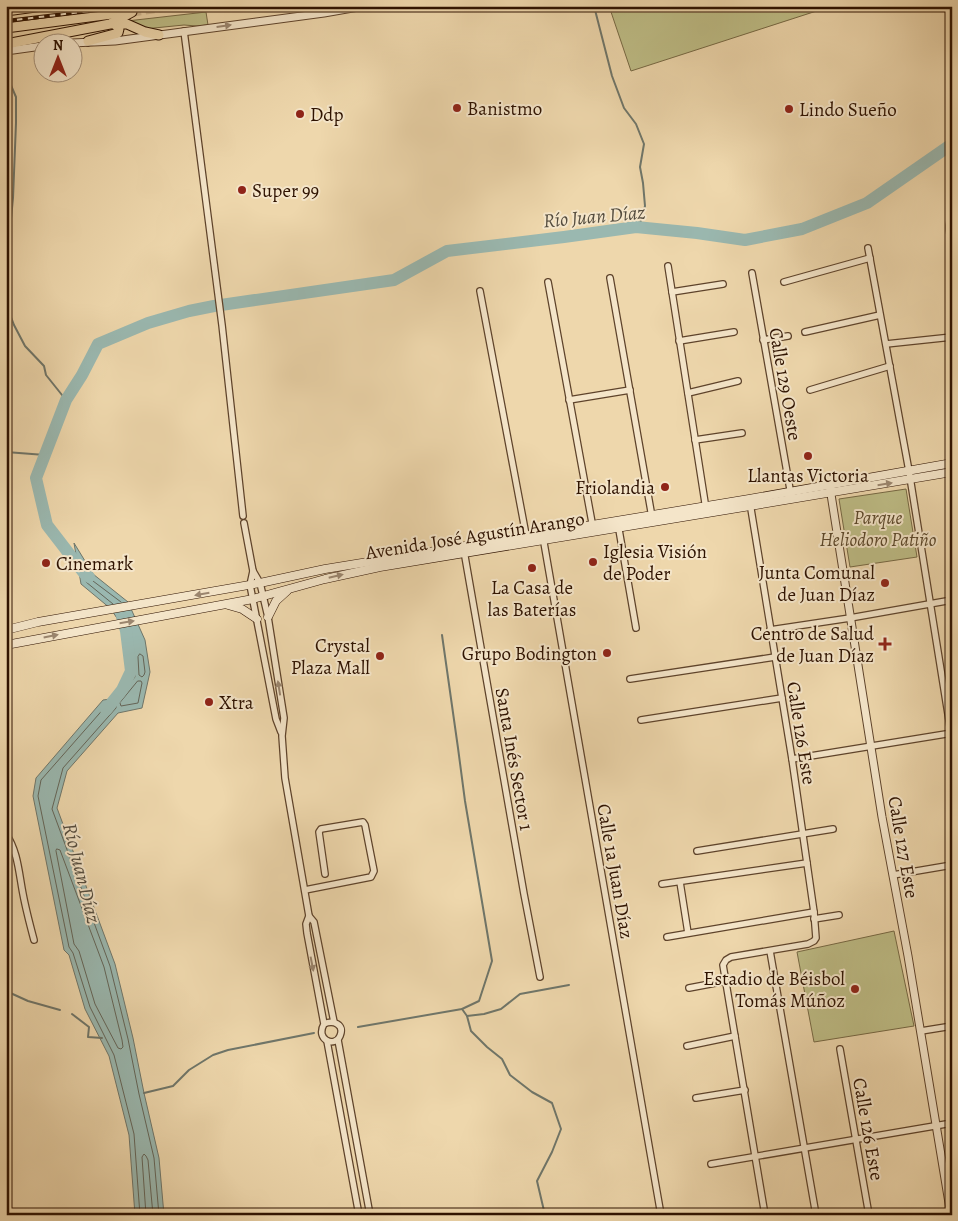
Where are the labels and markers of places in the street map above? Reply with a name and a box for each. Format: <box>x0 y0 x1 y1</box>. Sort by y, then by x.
place label: Banistmo <box>467 96 542 122</box>
place label: Lindo Sueño <box>799 97 897 123</box>
place label: Ddp <box>310 102 344 128</box>
marker: Banistmo <box>451 102 463 114</box>
marker: Lindo Sueño <box>783 103 795 115</box>
marker: Ddp <box>294 108 306 120</box>
place label: Super 99 <box>252 178 319 204</box>
marker: Super 99 <box>236 184 248 196</box>
marker: Llantas Victoria <box>802 450 814 462</box>
place label: Llantas Victoria <box>747 463 869 489</box>
place label: Friolandia <box>575 475 655 501</box>
marker: Friolandia <box>659 481 671 493</box>
place label: Iglesia Visión de Poder <box>603 539 707 587</box>
place label: Cinemark <box>56 551 134 577</box>
marker: Iglesia Visión de Poder <box>587 556 599 568</box>
marker: Cinemark <box>40 557 52 569</box>
place label: Junta Comunal de Juan Díaz <box>759 560 875 608</box>
marker: La Casa de las Baterías <box>526 562 538 574</box>
place label: La Casa de las Baterías <box>488 575 577 623</box>
marker: Junta Comunal de Juan Díaz <box>879 577 891 589</box>
place label: Centro de Salud de Juan Díaz <box>751 621 875 669</box>
place label: Crystal Plaza Mall <box>291 633 370 681</box>
marker: Centro de Salud de Juan Díaz <box>878 637 892 651</box>
place label: Grupo Bodington <box>462 641 597 667</box>
marker: Grupo Bodington <box>601 647 613 659</box>
marker: Crystal Plaza Mall <box>374 650 386 662</box>
place label: Xtra <box>219 690 254 716</box>
marker: Xtra <box>203 696 215 708</box>
place label: Estadio de Béisbol Tomás Múñoz <box>703 966 845 1014</box>
marker: Estadio de Béisbol Tomás Múñoz <box>849 983 861 995</box>

